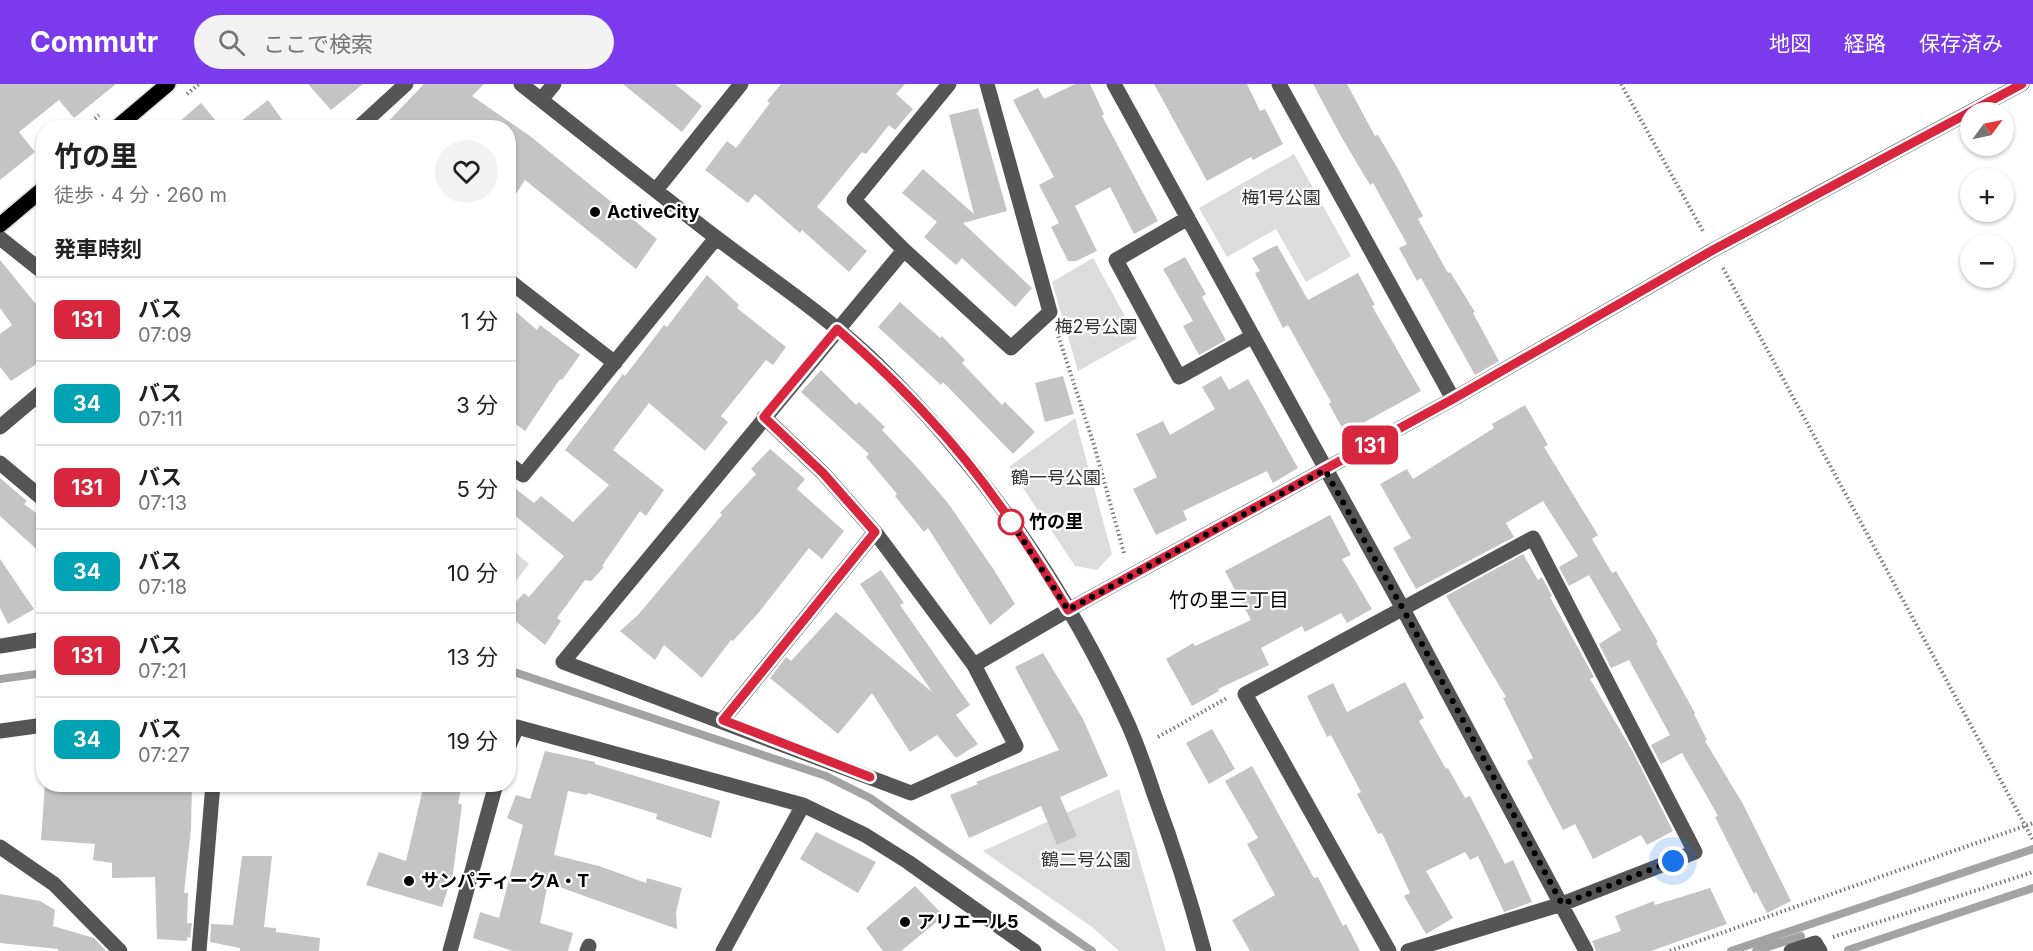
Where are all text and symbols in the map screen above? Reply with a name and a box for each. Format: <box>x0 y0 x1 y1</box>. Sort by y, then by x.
search box <box>194 15 614 69</box>
text: Commutr <box>30 25 158 59</box>
icon: search <box>215 26 248 59</box>
text: ここで検索 <box>263 31 373 57</box>
text: 地図 <box>1769 31 1811 56</box>
text: 経路 <box>1844 31 1886 56</box>
text: 保存済み <box>1919 31 2003 56</box>
north arrow <box>1960 102 2014 156</box>
map controls <box>1960 102 2014 288</box>
text: 竹の里 <box>54 139 138 173</box>
button: heart <box>435 140 498 203</box>
button: + <box>1960 168 2014 222</box>
text: 徒歩 · 4 分 · 260 m <box>54 183 227 207</box>
park label: 梅1号公園 <box>1241 187 1321 208</box>
place label: ActiveCity <box>607 201 699 222</box>
marker: ActiveCity <box>588 205 602 219</box>
button: − <box>1960 234 2014 288</box>
text: 発車時刻 <box>54 236 142 262</box>
text: バス <box>138 296 182 322</box>
text: 131 <box>71 307 103 332</box>
text: 1 分 <box>461 308 498 334</box>
park label: 梅2号公園 <box>1055 316 1137 337</box>
text: 07:09 <box>138 323 192 347</box>
text: バス <box>138 380 182 406</box>
text: 34 <box>73 391 101 416</box>
text: 3 分 <box>456 392 498 418</box>
text: 07:11 <box>138 407 183 431</box>
line badge: 131 <box>1336 426 1404 464</box>
text: 131 <box>1354 433 1386 458</box>
text: バス <box>138 464 182 490</box>
park label: 鶴一号公園 <box>1011 467 1101 488</box>
text: 131 <box>71 475 103 500</box>
text: 5 分 <box>456 476 498 502</box>
text: 07:13 <box>138 491 187 515</box>
marker: 竹の里 <box>998 509 1024 535</box>
place label: 竹の里 <box>1029 511 1083 532</box>
text: バス <box>138 548 182 574</box>
text: 34 <box>73 559 101 584</box>
text: 10 分 <box>447 560 498 586</box>
text: 07:18 <box>138 575 187 599</box>
district label: 竹の里三丁目 <box>1169 588 1289 612</box>
text: バス <box>138 632 182 658</box>
text: 131 <box>71 643 103 668</box>
text: 13 分 <box>447 644 498 670</box>
text: 07:21 <box>138 659 187 683</box>
text: バス <box>138 716 182 742</box>
text: 34 <box>73 727 101 752</box>
text: 19 分 <box>447 728 498 754</box>
text: 07:27 <box>138 743 190 767</box>
your location <box>1658 846 1688 876</box>
park label: 鶴二号公園 <box>1041 849 1131 870</box>
place label: サンパティークA・T <box>421 870 589 891</box>
marker: サンパティークA・T <box>402 874 416 888</box>
place label: アリエール5 <box>917 911 1019 932</box>
marker: アリエール5 <box>898 915 912 929</box>

